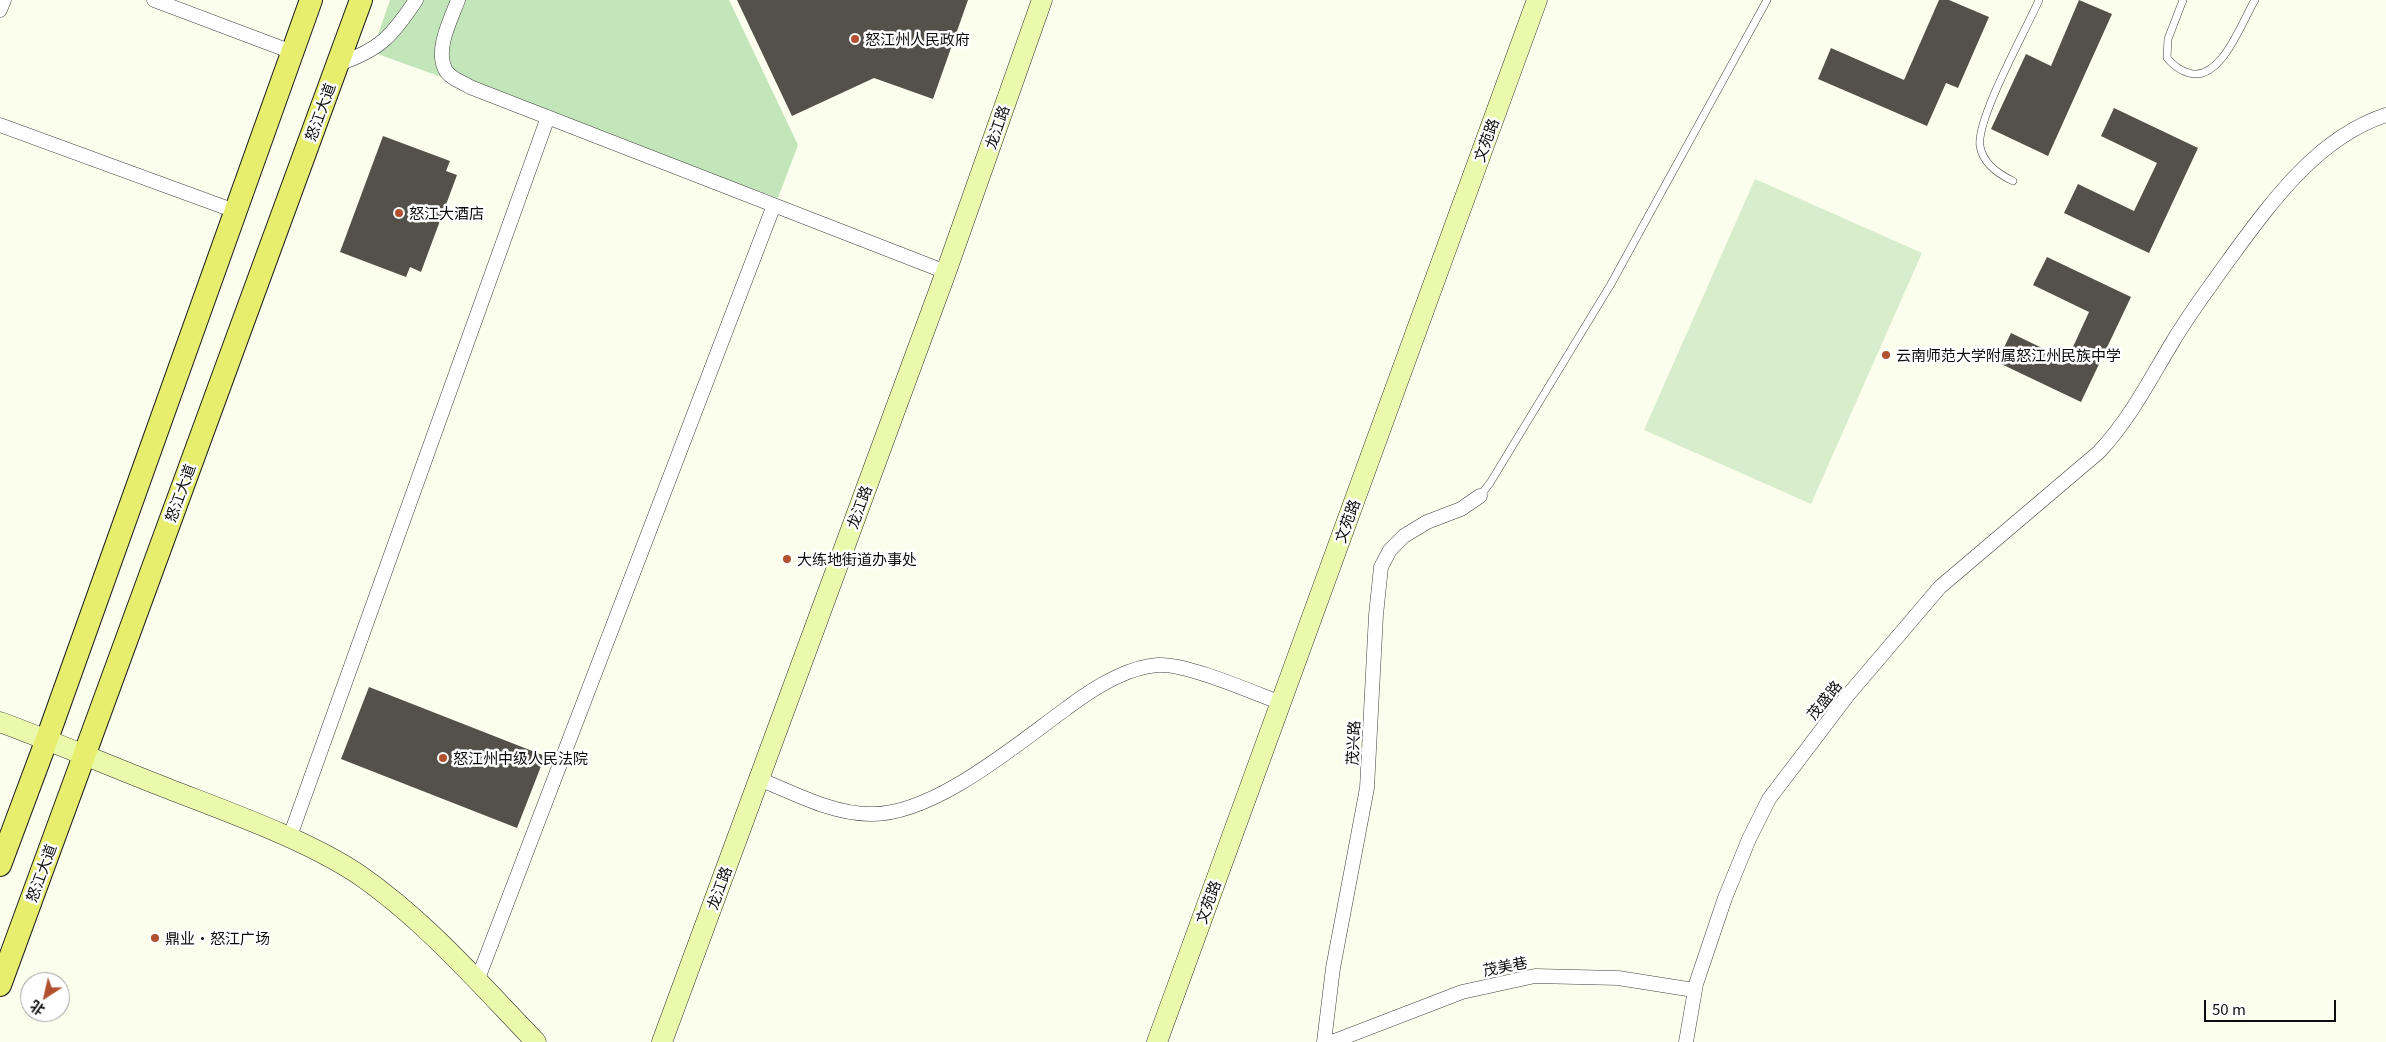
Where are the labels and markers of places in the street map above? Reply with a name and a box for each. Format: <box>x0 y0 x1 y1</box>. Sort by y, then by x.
place label: 怒江州人民政府 <box>865 30 970 48</box>
marker: 怒江州人民政府 <box>849 33 861 45</box>
place label: 怒江大酒店 <box>409 204 484 222</box>
marker: 怒江大酒店 <box>393 207 405 219</box>
place label: 云南师范大学附属怒江州民族中学 <box>1896 346 2121 364</box>
marker: 云南师范大学附属怒江州民族中学 <box>1880 349 1892 361</box>
place label: 大练地街道办事处 <box>797 550 917 568</box>
marker: 大练地街道办事处 <box>781 553 793 565</box>
place label: 怒江州中级人民法院 <box>453 749 588 767</box>
marker: 怒江州中级人民法院 <box>437 752 449 764</box>
place label: 鼎业·怒江广场 <box>165 929 270 947</box>
marker: 鼎业·怒江广场 <box>149 932 161 944</box>

